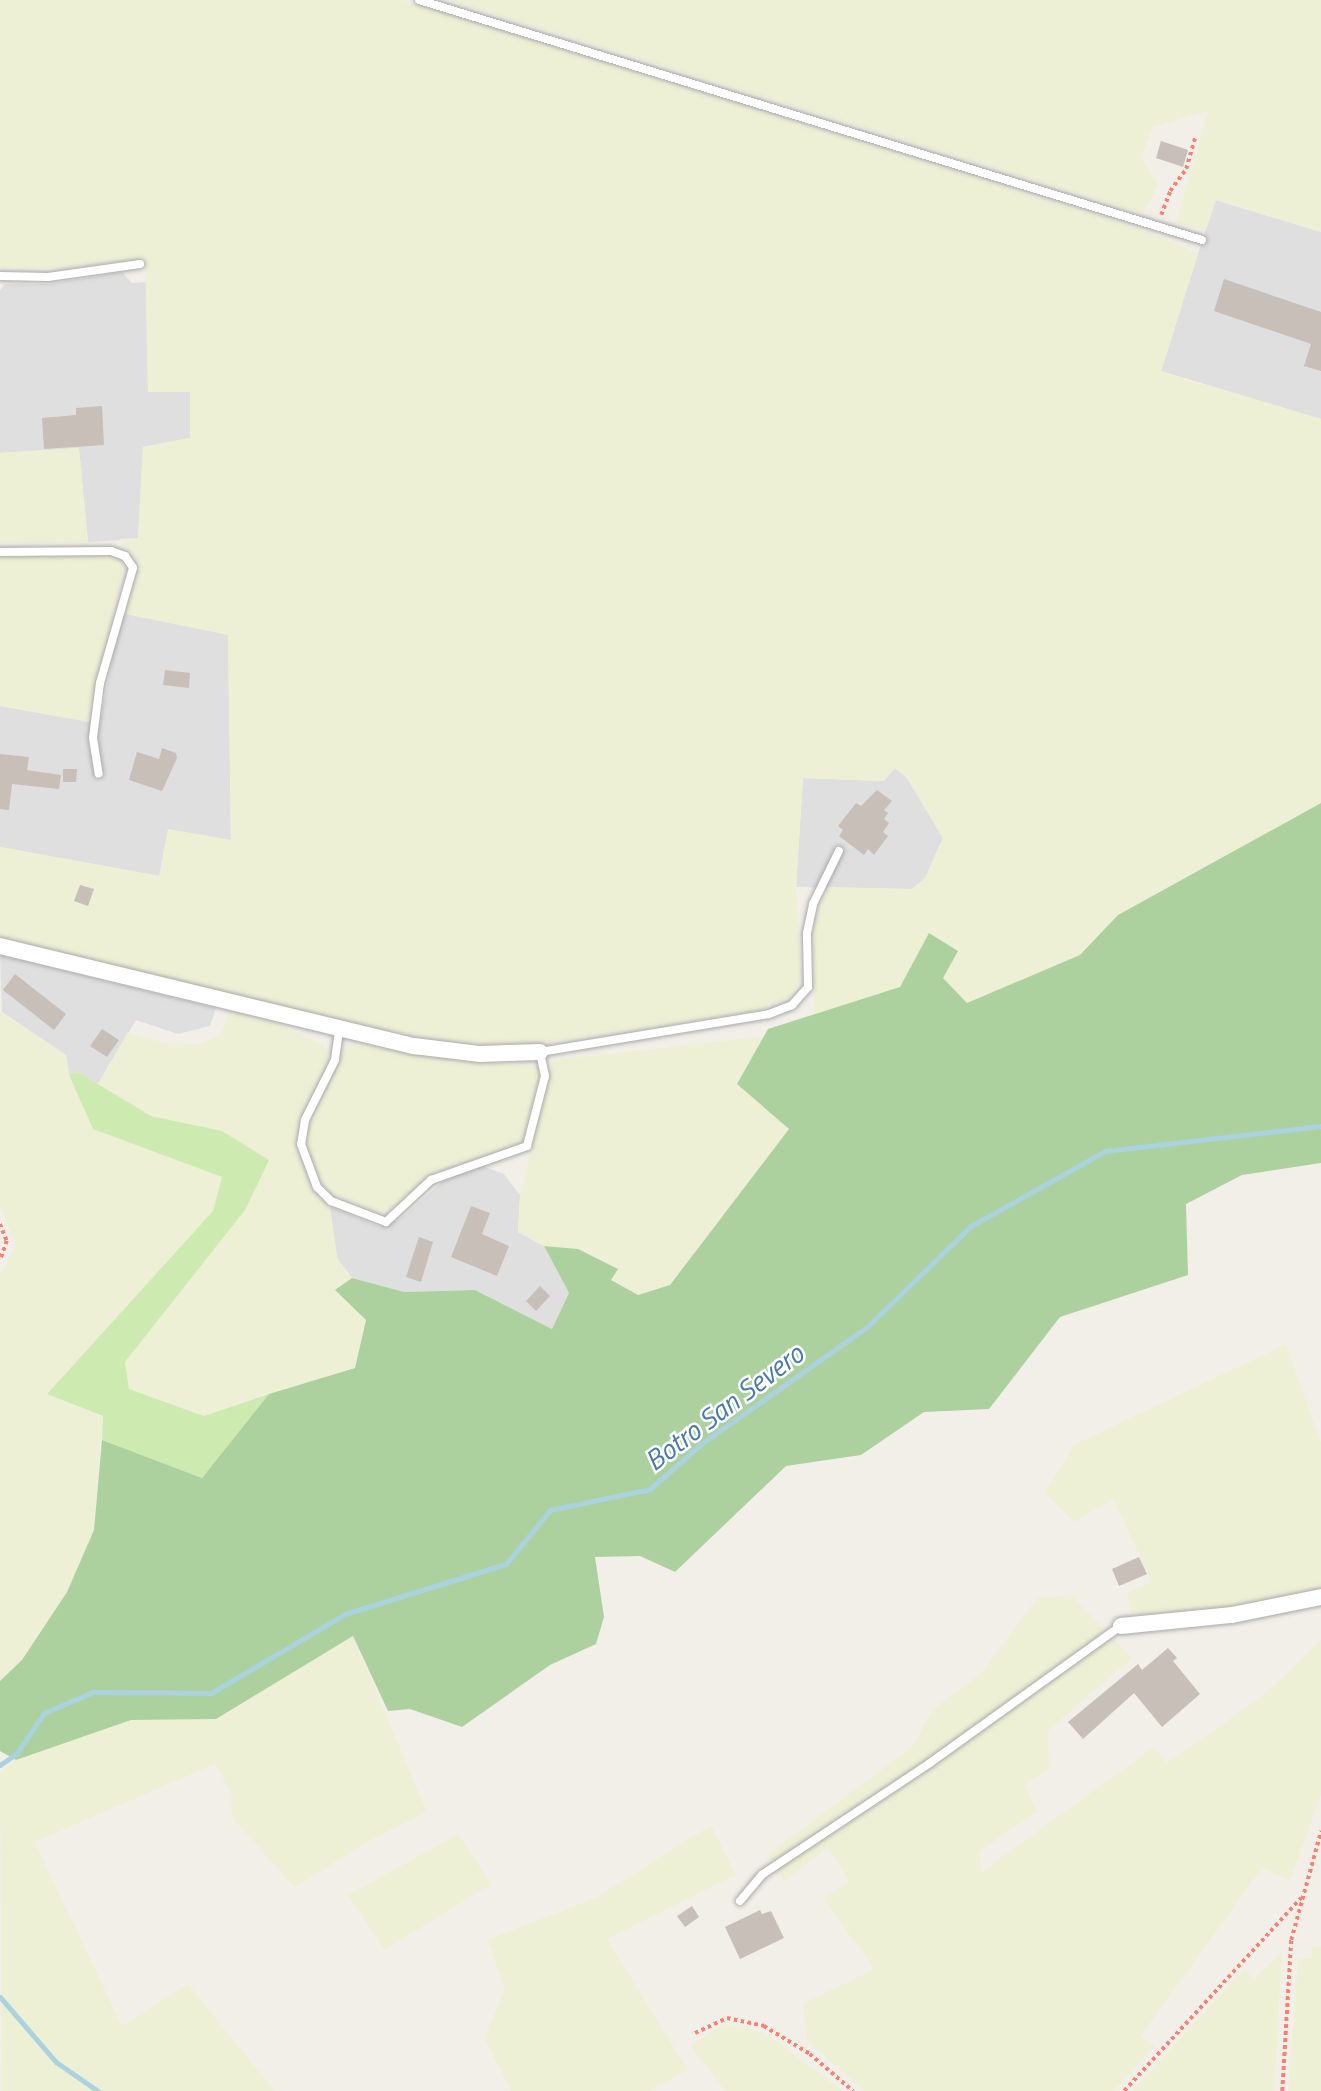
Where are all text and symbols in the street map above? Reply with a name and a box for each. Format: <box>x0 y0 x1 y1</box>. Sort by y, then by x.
water label: Botro San Severo <box>638 1337 810 1477</box>

